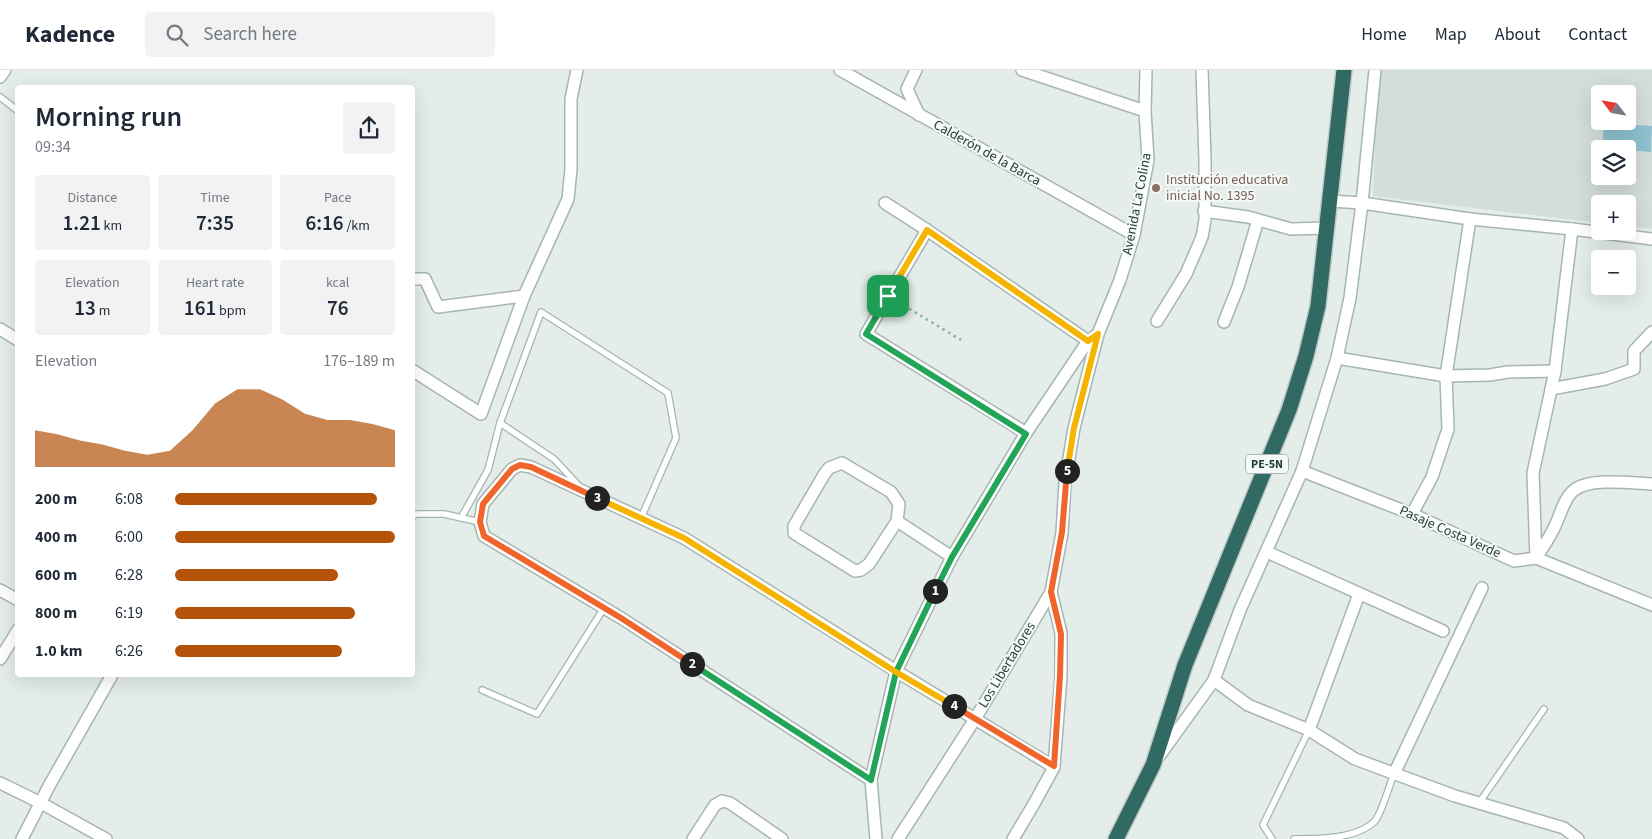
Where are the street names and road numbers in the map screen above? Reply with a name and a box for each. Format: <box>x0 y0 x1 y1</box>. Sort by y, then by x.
street label: Calderón de la Barca <box>930 115 1044 191</box>
street label: Avenida La Colina <box>1117 151 1157 257</box>
road number: PE-5N <box>1246 454 1288 474</box>
street label: Pasaje Costa Verde <box>1396 501 1504 563</box>
street label: Los Libertadores <box>973 618 1041 712</box>

